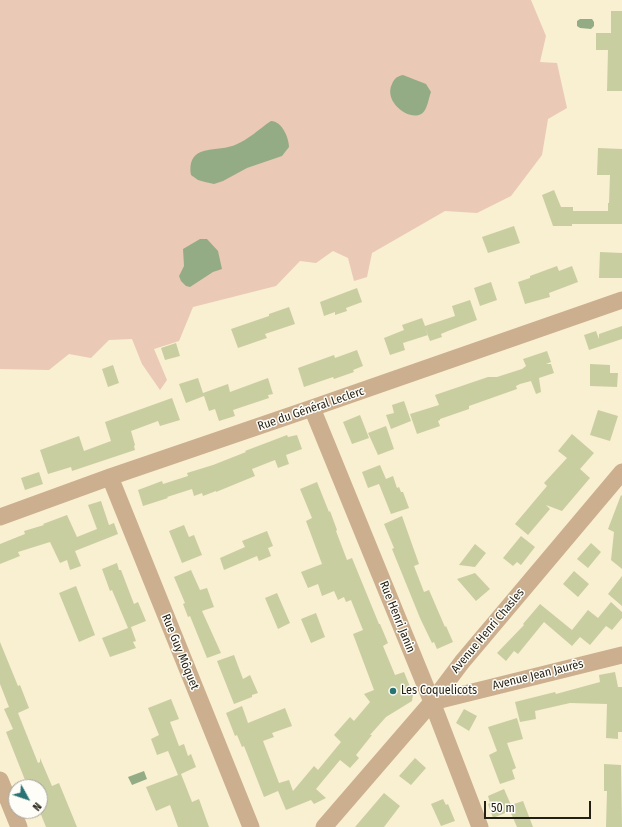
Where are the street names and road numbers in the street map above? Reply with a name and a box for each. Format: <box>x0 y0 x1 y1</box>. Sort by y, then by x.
street label: Rue du Général Leclerc <box>256 384 366 434</box>
street label: Rue Henri Janin <box>376 579 418 655</box>
street label: Avenue Henri Chasles <box>448 586 528 676</box>
street label: Rue Guy Môquet <box>158 612 202 692</box>
street label: Avenue Jean Jaurès <box>491 657 585 693</box>

